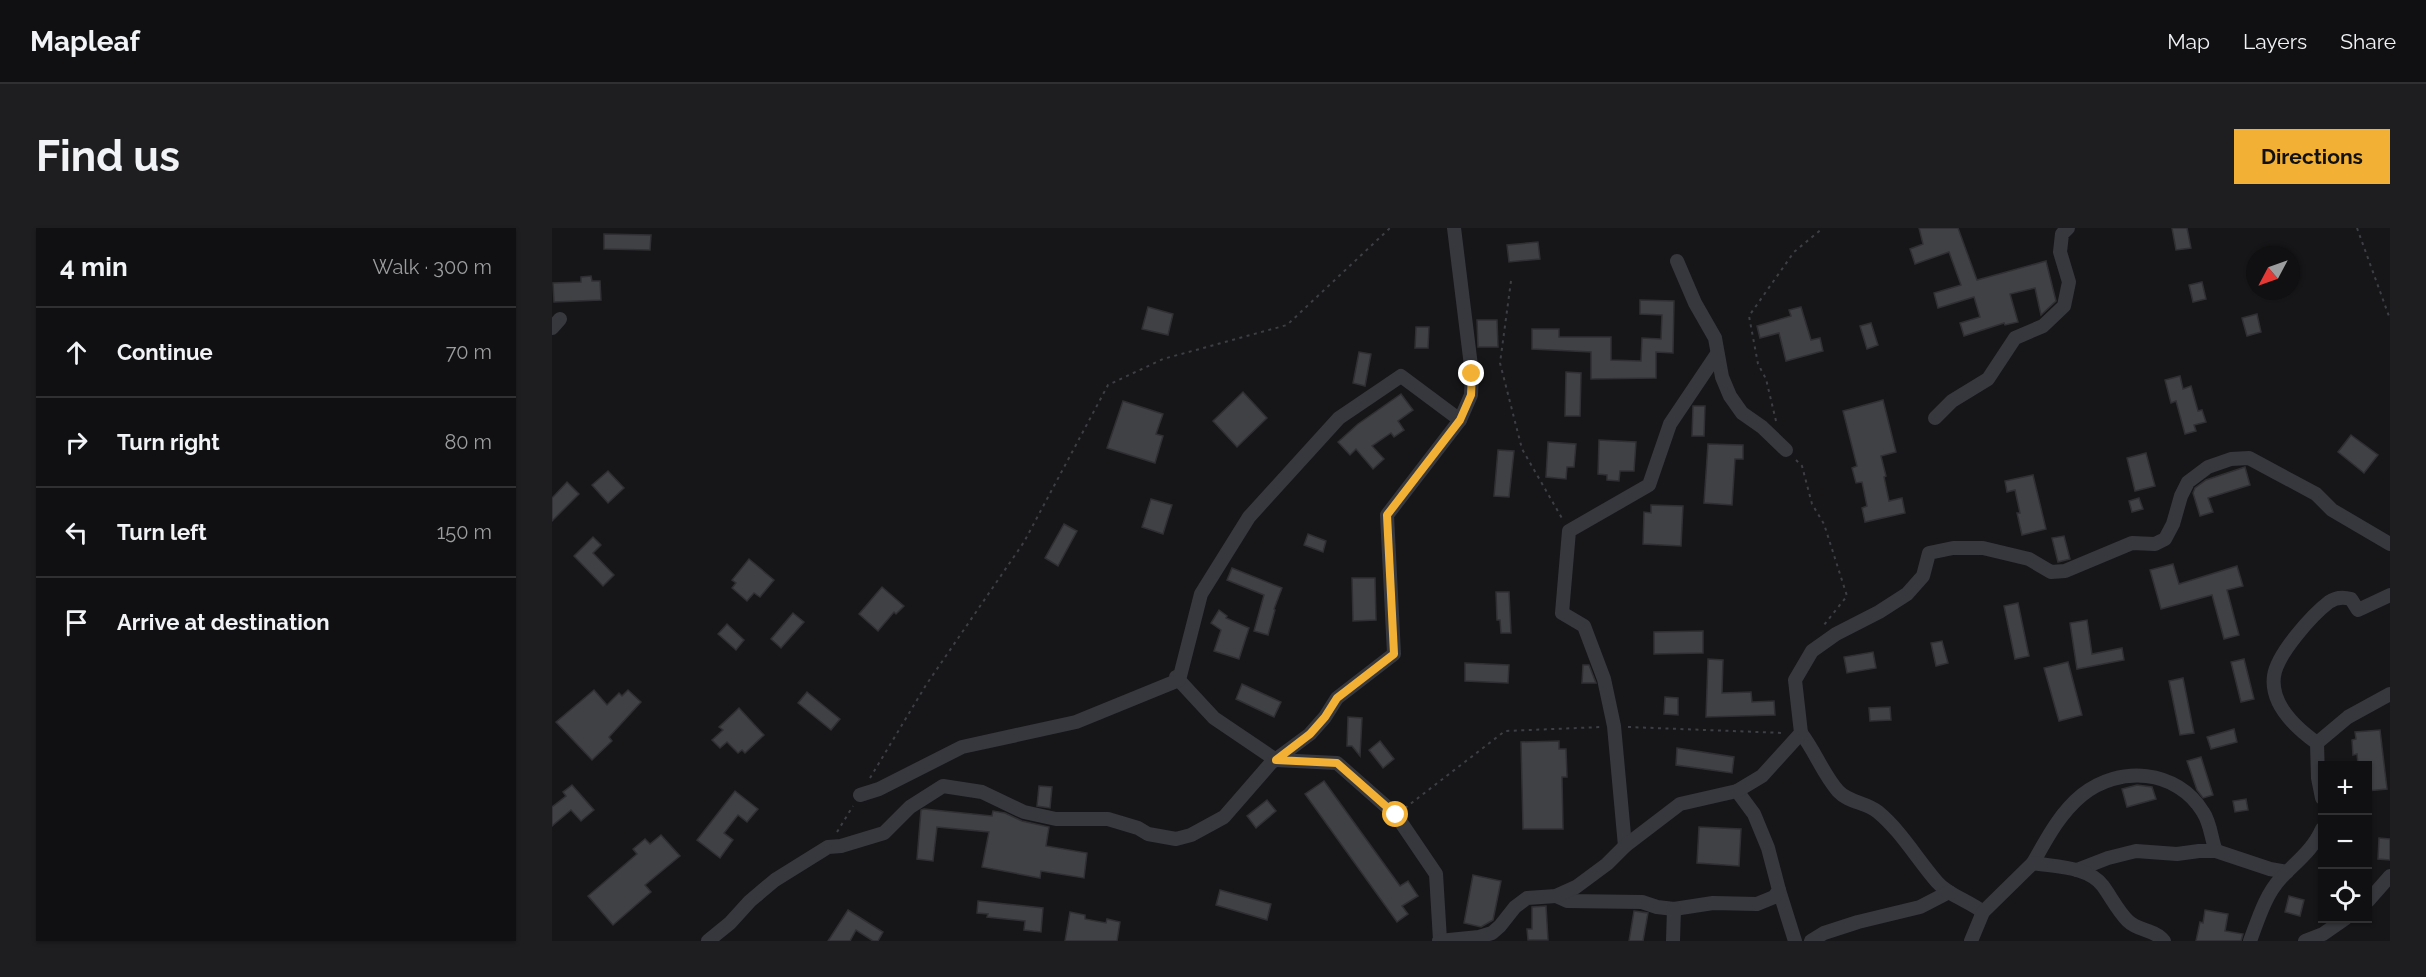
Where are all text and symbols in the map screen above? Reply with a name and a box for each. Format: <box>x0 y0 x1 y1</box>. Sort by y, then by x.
text: Mapleaf <box>30 25 140 58</box>
text: Map <box>2167 29 2210 54</box>
text: Layers <box>2243 29 2307 54</box>
text: Share <box>2340 29 2396 54</box>
button: Directions <box>2234 129 2390 184</box>
text: Find us <box>36 132 180 181</box>
north arrow <box>2246 246 2300 300</box>
text: 4 min <box>60 252 128 282</box>
text: Walk · 300 m <box>373 255 492 279</box>
icon: ahead <box>60 336 93 369</box>
text: Continue <box>117 339 213 365</box>
text: 70 m <box>446 340 492 364</box>
route end <box>1458 360 1484 386</box>
icon: right <box>60 426 93 459</box>
text: Turn right <box>117 429 220 455</box>
text: 80 m <box>444 430 492 454</box>
icon: left <box>60 516 93 549</box>
text: Turn left <box>117 519 207 545</box>
text: 150 m <box>437 520 492 544</box>
icon: arrive <box>60 606 93 639</box>
text: Arrive at destination <box>117 609 330 635</box>
map controls <box>2318 761 2372 923</box>
button: + <box>2318 761 2372 815</box>
route start <box>1382 801 1408 827</box>
button: − <box>2318 815 2372 869</box>
button: locate <box>2318 869 2372 923</box>

